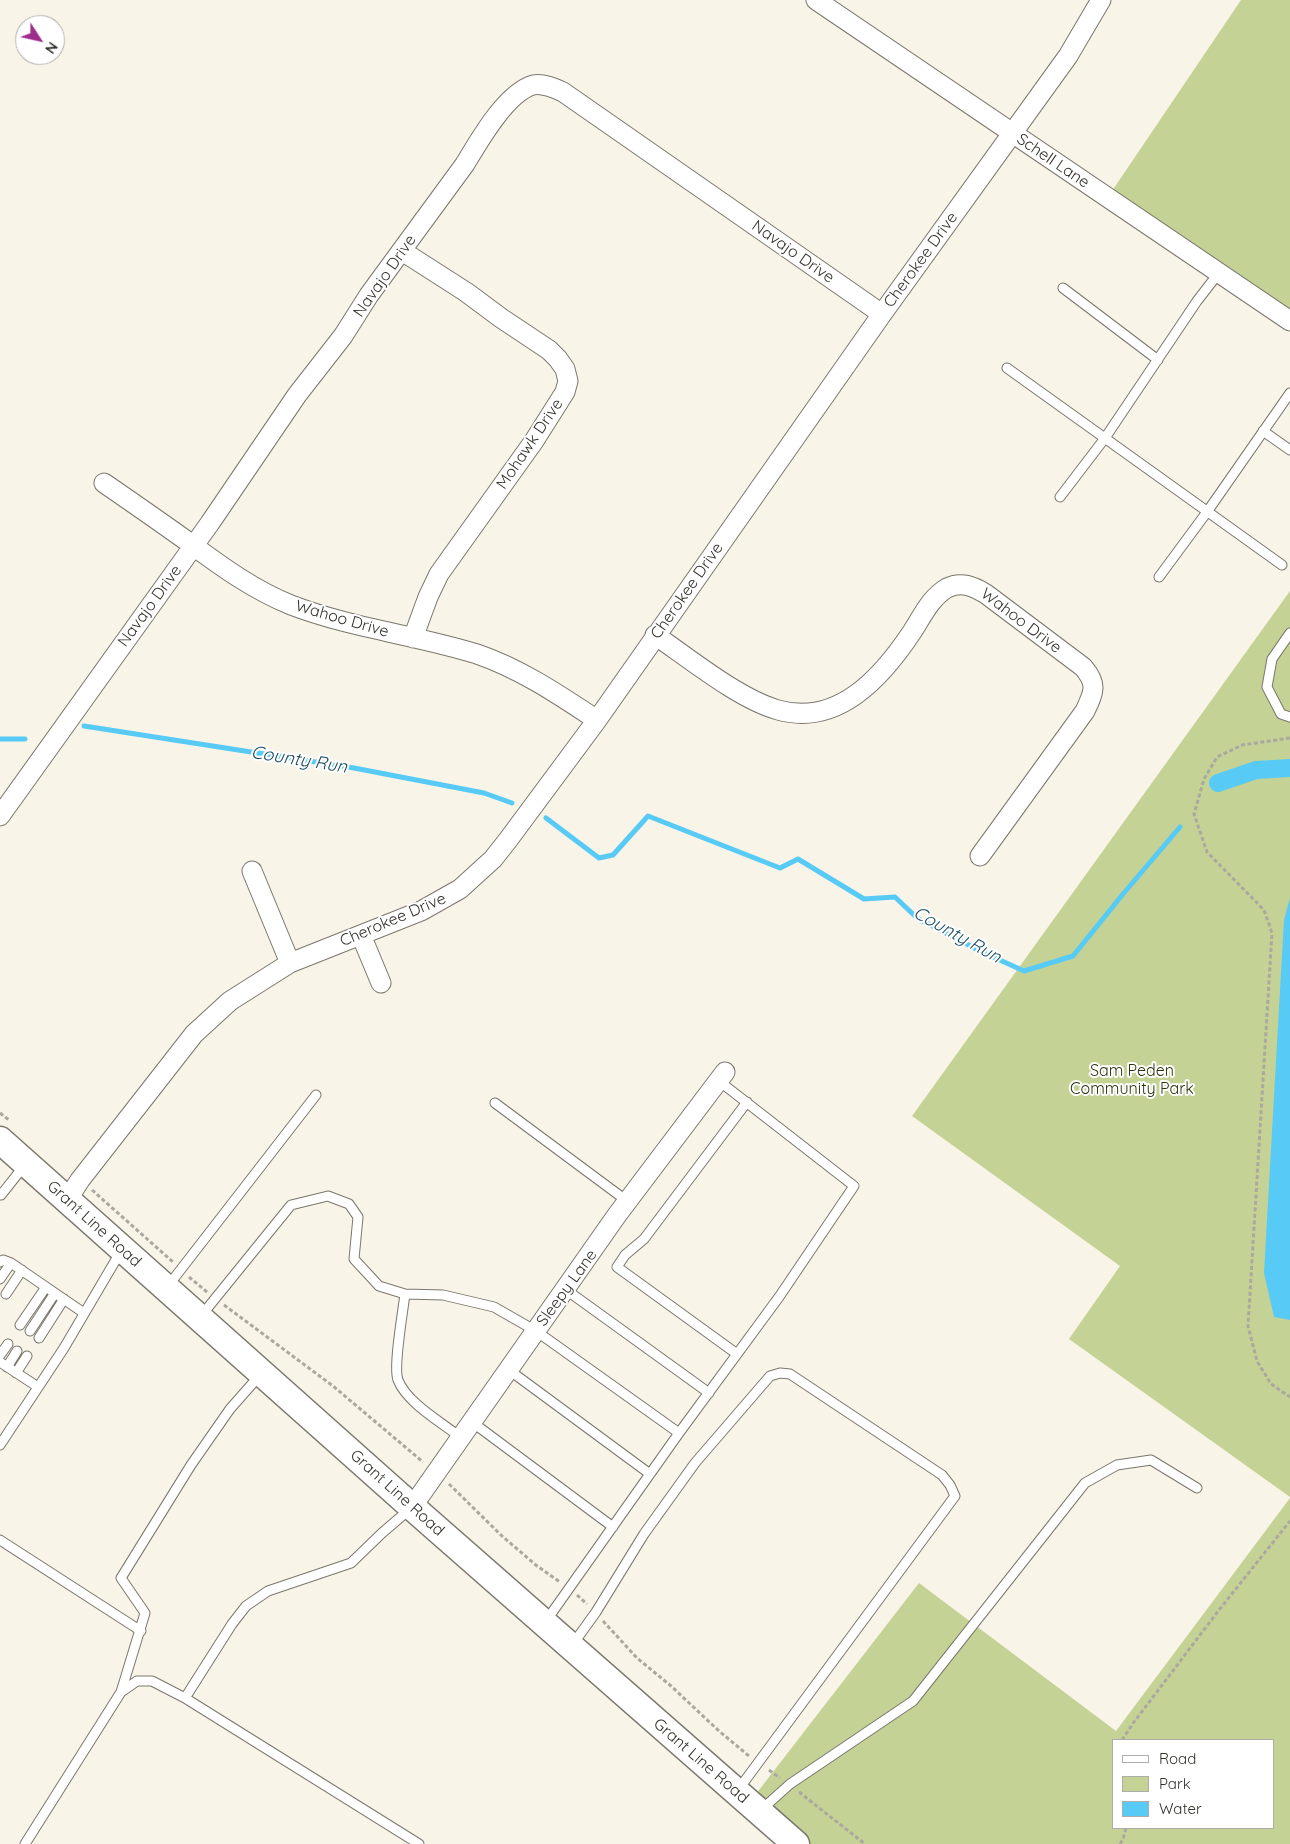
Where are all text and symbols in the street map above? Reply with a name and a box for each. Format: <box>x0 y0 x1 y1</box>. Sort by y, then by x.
north arrow <box>15 15 65 65</box>
text: N <box>41 39 62 57</box>
street label: Schell Lane <box>1013 130 1093 192</box>
street label: Cherokee Drive <box>880 209 962 311</box>
street label: Navajo Drive <box>748 217 838 287</box>
street label: Navajo Drive <box>350 231 420 321</box>
street label: Mohawk Drive <box>493 395 567 493</box>
street label: Cherokee Drive <box>647 539 727 643</box>
street label: Navajo Drive <box>114 561 186 651</box>
street label: Wahoo Drive <box>977 584 1065 658</box>
street label: Wahoo Drive <box>293 596 391 642</box>
water label: County Run <box>249 742 349 778</box>
street label: Cherokee Drive <box>337 889 449 951</box>
water label: County Run <box>909 902 1005 968</box>
park label: Sam Peden Community Park <box>1070 1061 1194 1099</box>
street label: Grant Line Road <box>43 1177 145 1271</box>
street label: Sleepy Lane <box>533 1246 601 1330</box>
street label: Grant Line Road <box>346 1446 448 1540</box>
street label: Grant Line Road <box>649 1714 753 1808</box>
legend <box>1112 1739 1275 1829</box>
text: Road <box>1159 1749 1196 1768</box>
text: Park <box>1159 1774 1191 1793</box>
text: Water <box>1159 1799 1202 1818</box>

